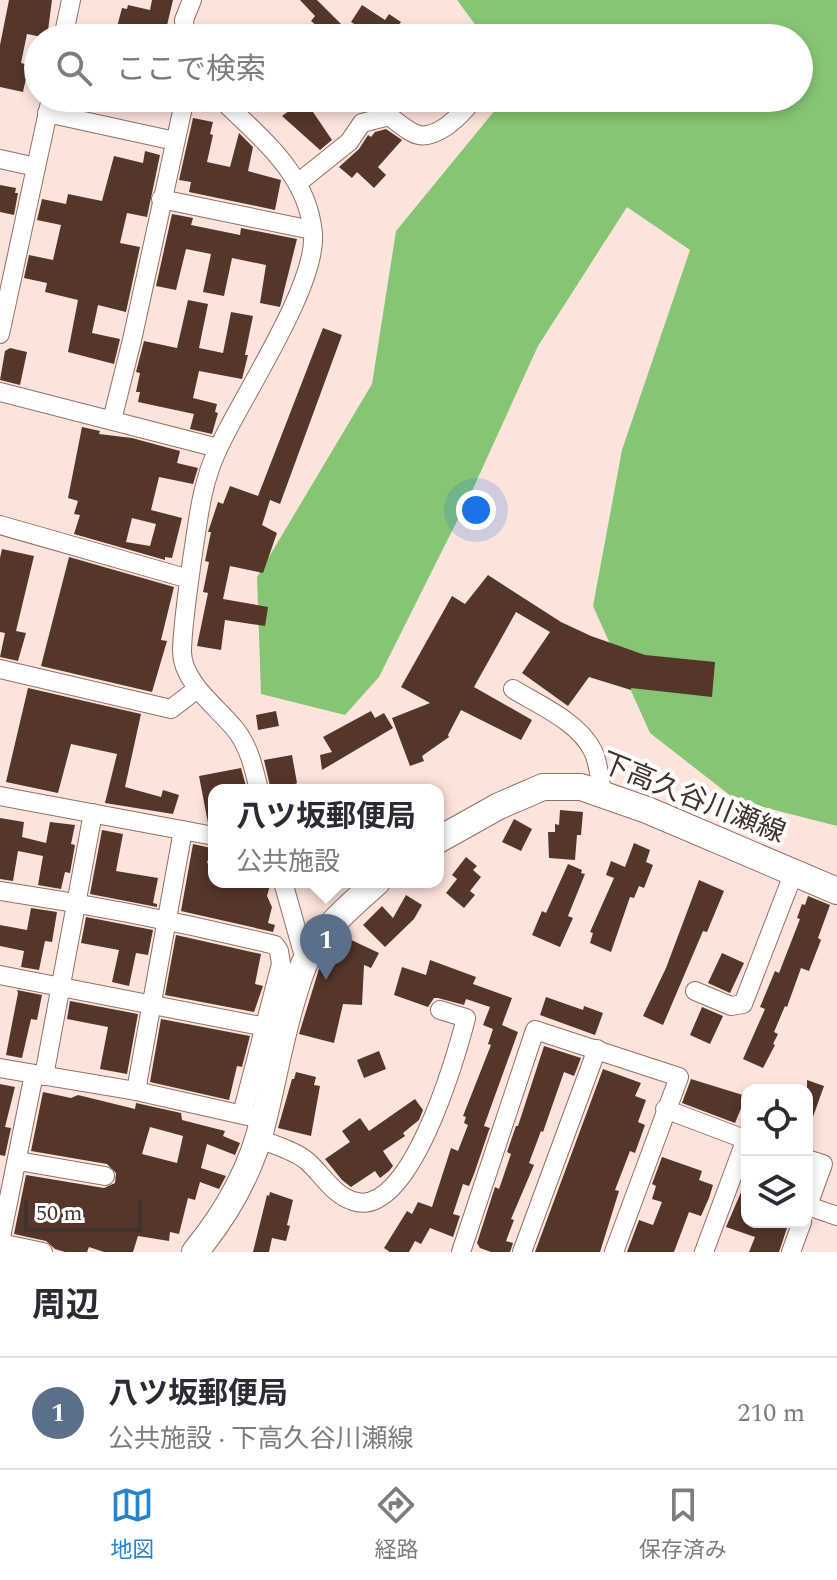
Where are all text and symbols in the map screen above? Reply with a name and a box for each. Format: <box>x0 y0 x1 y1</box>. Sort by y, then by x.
search box <box>24 24 813 112</box>
icon: search <box>52 46 96 90</box>
text: ここで検索 <box>116 47 266 93</box>
your location <box>456 490 496 530</box>
street label: 下高久谷川瀬線 <box>594 741 792 855</box>
popup <box>208 784 444 888</box>
text: 八ツ坂郵便局 <box>236 794 416 840</box>
text: 公共施設 <box>236 842 340 882</box>
pin: 1 <box>300 914 352 980</box>
map controls <box>741 1084 813 1228</box>
button: locate <box>741 1084 813 1156</box>
button: layers <box>741 1156 813 1228</box>
scale bar <box>24 1196 142 1232</box>
text: 50 m <box>36 1197 82 1230</box>
text: 周辺 <box>32 1280 100 1332</box>
text: 八ツ坂郵便局 <box>108 1371 288 1417</box>
text: 1 <box>51 1393 65 1433</box>
text: 210 m <box>737 1393 805 1433</box>
text: 公共施設 · 下高久谷川瀬線 <box>108 1419 414 1459</box>
tab: 地図 <box>110 1483 154 1567</box>
tab: 経路 <box>374 1483 419 1567</box>
tab: 保存済み <box>639 1483 727 1567</box>

